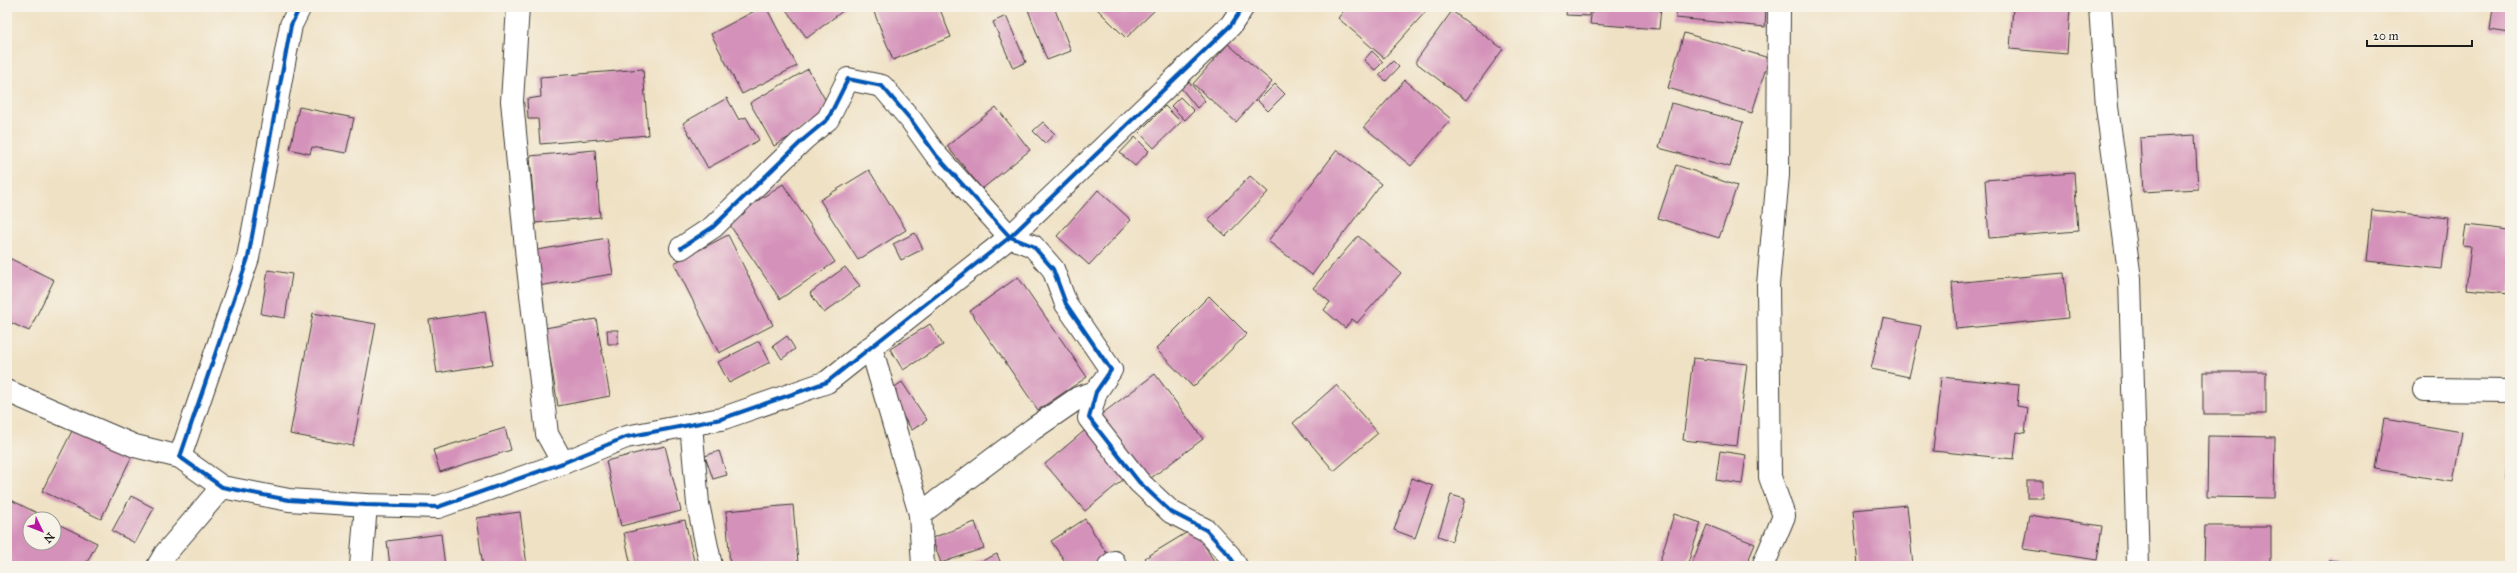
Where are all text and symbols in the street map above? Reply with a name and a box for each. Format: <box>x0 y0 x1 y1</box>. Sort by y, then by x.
scale bar <box>2367 22 2472 48</box>
text: 20 m <box>2373 29 2399 43</box>
north arrow <box>22 511 62 551</box>
text: N <box>41 530 57 546</box>

